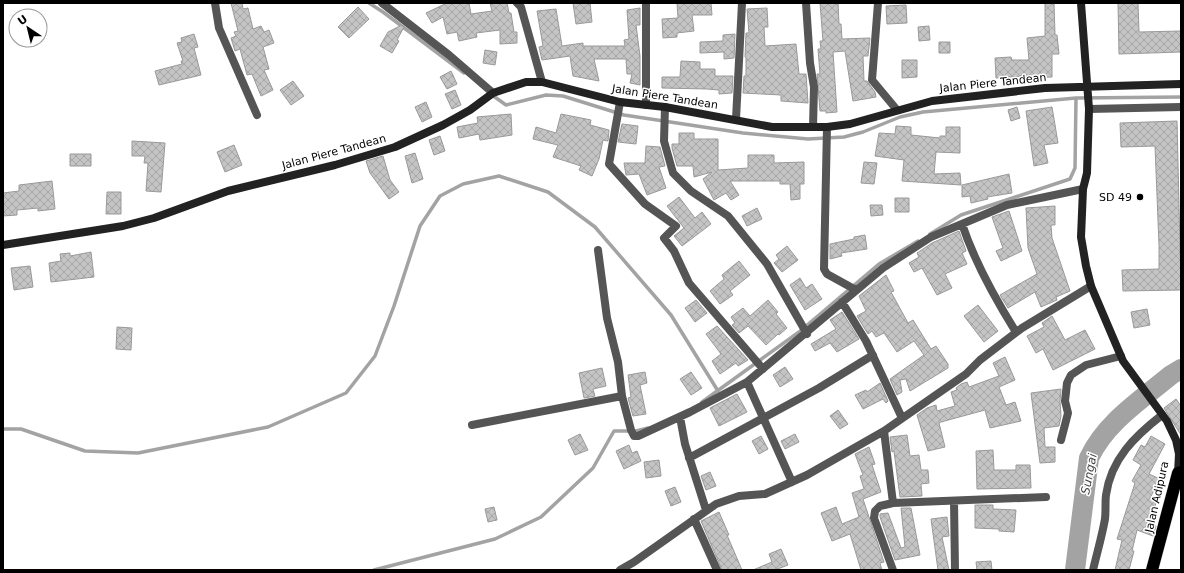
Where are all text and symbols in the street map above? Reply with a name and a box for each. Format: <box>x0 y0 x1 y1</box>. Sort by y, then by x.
north arrow <box>8 8 48 48</box>
text: U <box>15 12 30 28</box>
street label: Jalan Piere Tandean <box>938 71 1047 95</box>
street label: Jalan Piere Tandean <box>610 82 719 112</box>
street label: Jalan Piere Tandean <box>280 132 387 172</box>
place label: SD 49 <box>1099 191 1132 204</box>
marker: SD 49 <box>1135 192 1145 202</box>
water label: Sungai <box>1078 452 1100 496</box>
street label: Jalan Adipura <box>1142 460 1172 535</box>

